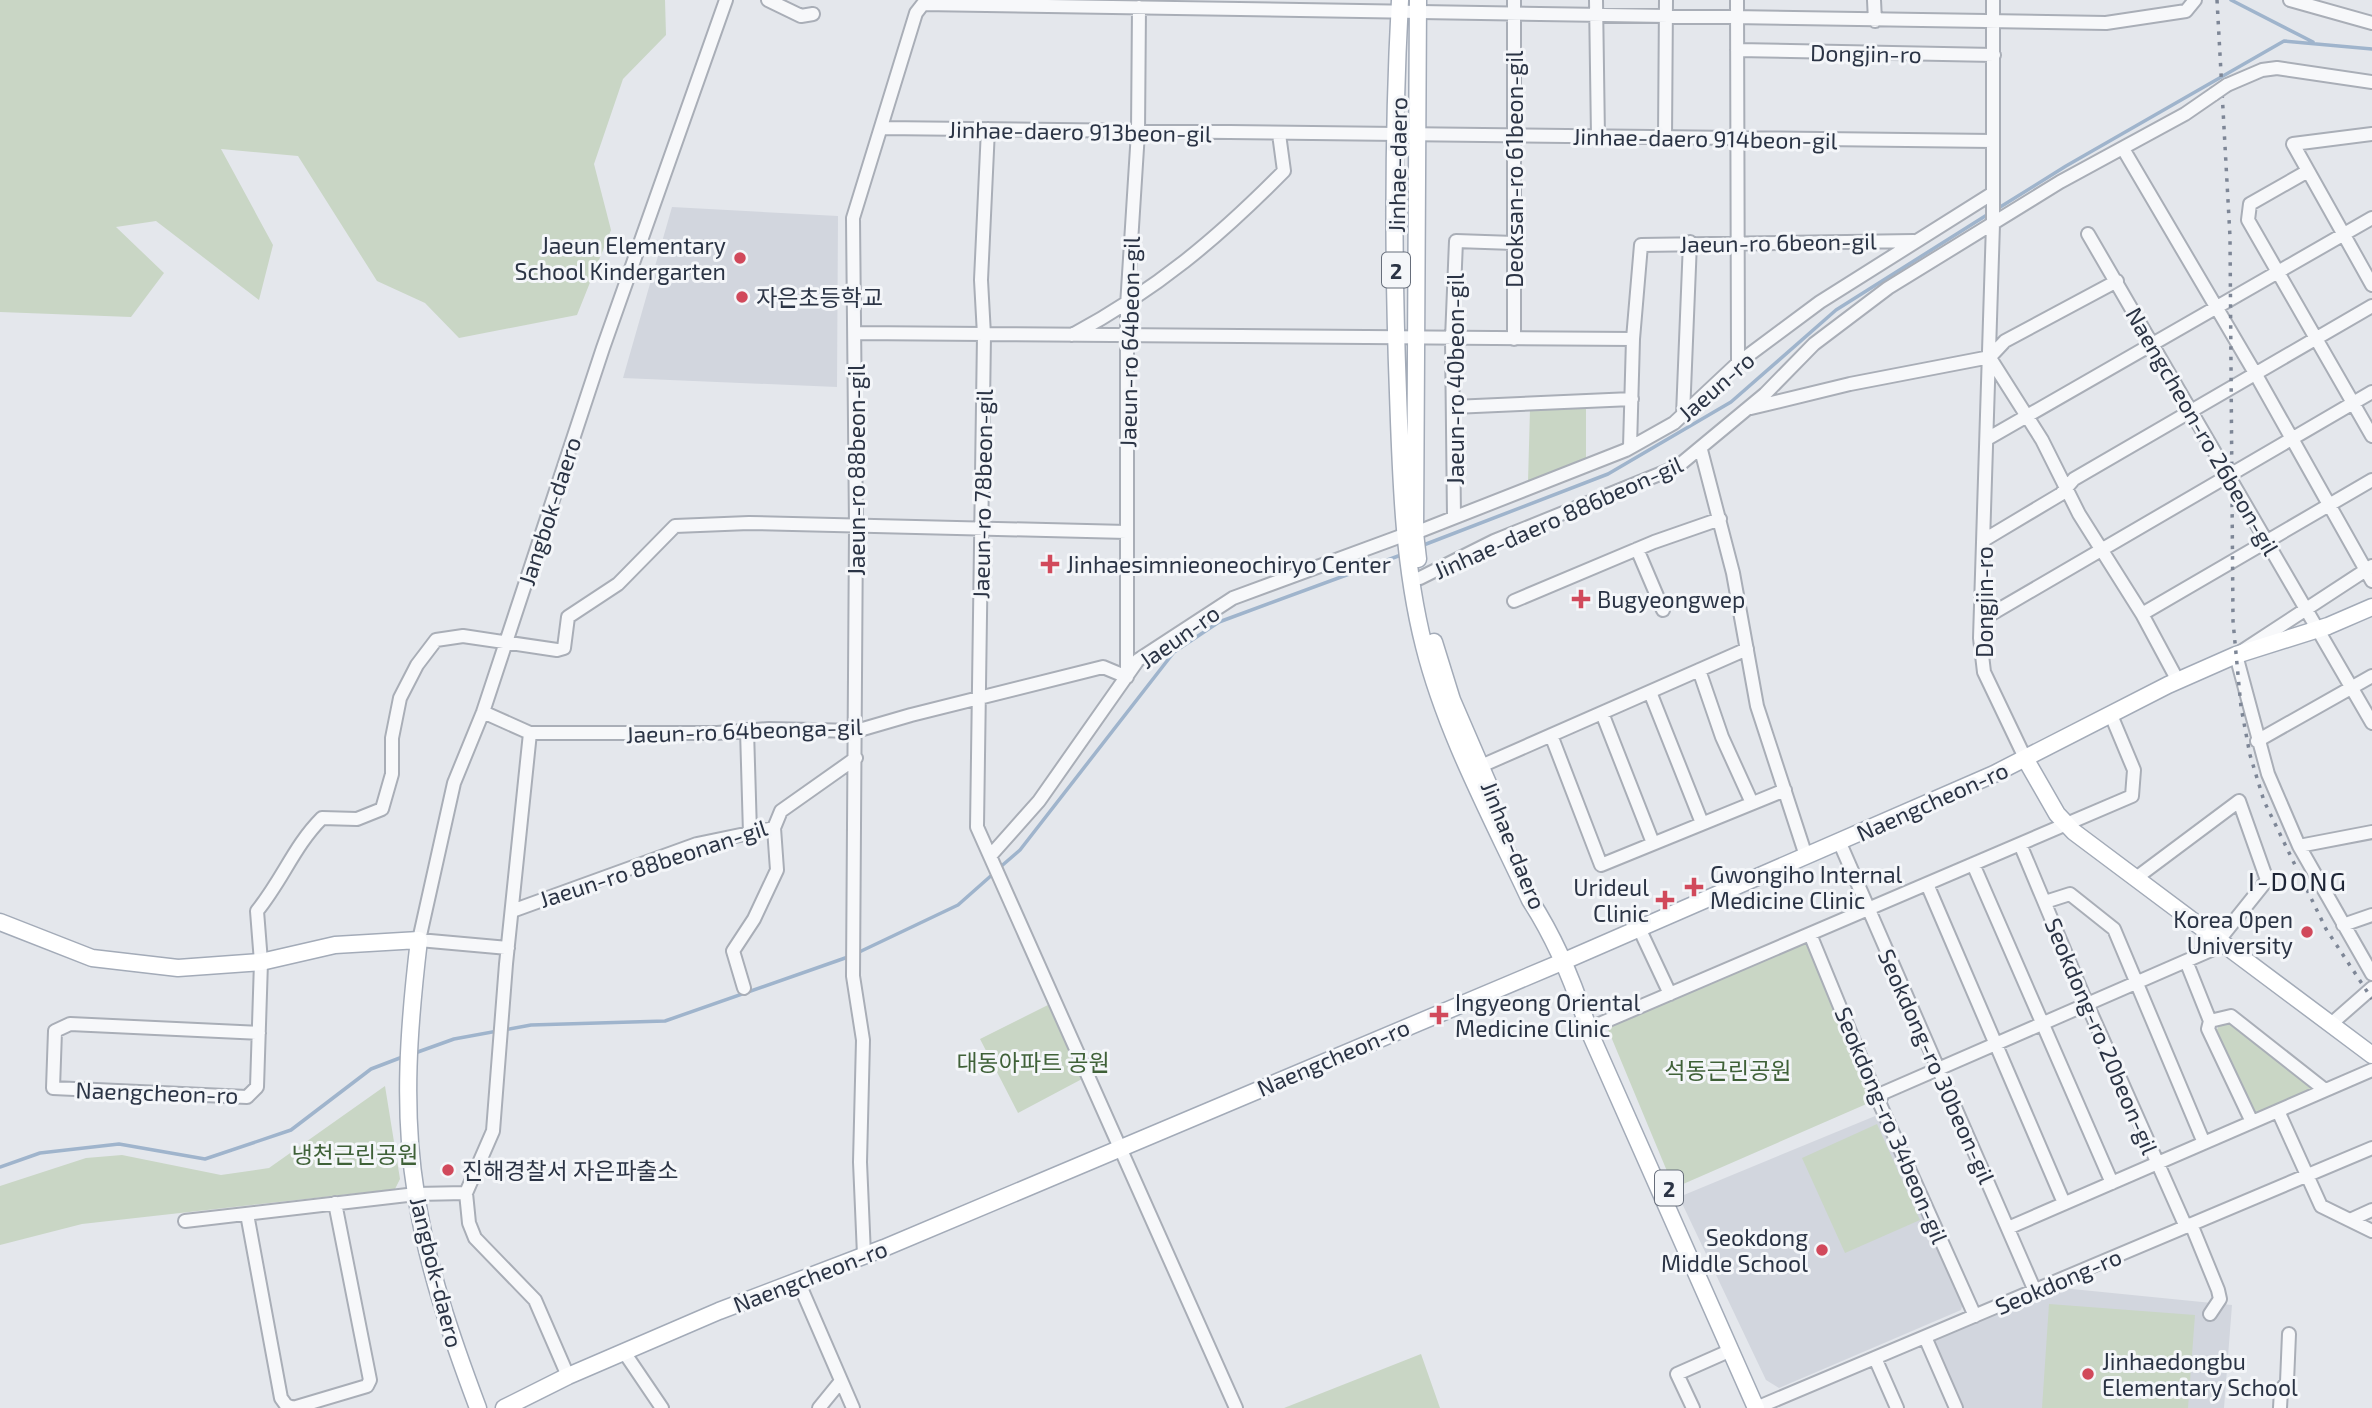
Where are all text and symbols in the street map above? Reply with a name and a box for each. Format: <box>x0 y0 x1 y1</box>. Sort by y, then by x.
street label: Dongjin-ro <box>1810 38 1922 68</box>
street label: Deoksan-ro 61beon-gil <box>1500 50 1528 288</box>
street label: Jinhae-daero <box>1382 97 1412 233</box>
street label: Jinhae-daero 913beon-gil <box>948 115 1212 147</box>
street label: Jinhae-daero 914beon-gil <box>1572 122 1838 154</box>
street label: Jaeun-ro 6beon-gil <box>1679 226 1877 258</box>
place label: Jaeun Elementary School Kindergarten <box>515 231 726 285</box>
street label: Jaeun-ro 64beon-gil <box>1113 236 1145 448</box>
marker: Jaeun Elementary School Kindergarten <box>732 250 748 266</box>
road number: 2 <box>1382 252 1410 288</box>
street label: Jaeun-ro 40beon-gil <box>1441 273 1469 485</box>
place label: 자은초등학교 <box>756 283 883 311</box>
marker: 자은초등학교 <box>734 289 750 305</box>
street label: Naengcheon-ro 26beon-gil <box>2120 302 2286 560</box>
street label: Jaeun-ro <box>1672 345 1760 427</box>
street label: Jaeun-ro 88beon-gil <box>842 364 870 576</box>
street label: Jaeun-ro 78beon-gil <box>966 389 998 599</box>
street label: Jangbok-daero <box>512 433 586 589</box>
street label: Jinhae-daero 886beon-gil <box>1429 449 1687 585</box>
street label: Dongjin-ro <box>1970 546 1998 658</box>
place label: Jinhaesimnieoneochiryo Center <box>1066 550 1391 578</box>
marker: Jinhaesimnieoneochiryo Center <box>1040 554 1060 574</box>
place label: Bugyeongwep <box>1597 585 1745 613</box>
marker: Bugyeongwep <box>1571 589 1591 609</box>
street label: Jaeun-ro <box>1133 598 1225 674</box>
street label: Jaeun-ro 64beonga-gil <box>625 712 863 748</box>
street label: Naengcheon-ro <box>1852 755 2012 847</box>
street label: Jinhae-daero <box>1476 777 1552 913</box>
street label: Jaeun-ro 88beonan-gil <box>535 813 771 913</box>
place label: Gwongiho Internal Medicine Clinic <box>1710 860 1903 914</box>
district label: I-DONG <box>2248 865 2348 896</box>
place label: Urideul Clinic <box>1573 873 1649 927</box>
marker: Gwongiho Internal Medicine Clinic <box>1684 877 1704 897</box>
marker: Urideul Clinic <box>1655 890 1675 910</box>
place label: Korea Open University <box>2173 905 2293 959</box>
street label: Seokdong-ro 20beon-gil <box>2039 914 2165 1159</box>
marker: Korea Open University <box>2299 924 2315 940</box>
street label: Seokdong-ro 30beon-gil <box>1873 944 2001 1188</box>
place label: Ingyeong Oriental Medicine Clinic <box>1455 988 1640 1042</box>
street label: Seokdong-ro 34beon-gil <box>1829 1003 1955 1248</box>
marker: Ingyeong Oriental Medicine Clinic <box>1429 1005 1449 1025</box>
street label: Naengcheon-ro <box>1253 1012 1413 1102</box>
park label: 대동아파트 공원 <box>956 1048 1110 1076</box>
park label: 석동근린공원 <box>1665 1056 1791 1084</box>
street label: Naengcheon-ro <box>75 1075 239 1109</box>
park label: 냉천근린공원 <box>292 1140 418 1168</box>
place label: 진해경찰서 자은파출소 <box>462 1156 679 1184</box>
marker: 진해경찰서 자은파출소 <box>440 1162 456 1178</box>
road number: 2 <box>1655 1170 1683 1206</box>
street label: Jangbok-daero <box>405 1194 469 1350</box>
place label: Seokdong Middle School <box>1661 1223 1808 1277</box>
street label: Naengcheon-ro <box>729 1234 891 1318</box>
marker: Seokdong Middle School <box>1814 1242 1830 1258</box>
street label: Seokdong-ro <box>1991 1242 2125 1320</box>
place label: Jinhaedongbu Elementary School <box>2102 1347 2298 1401</box>
marker: Jinhaedongbu Elementary School <box>2080 1366 2096 1382</box>

